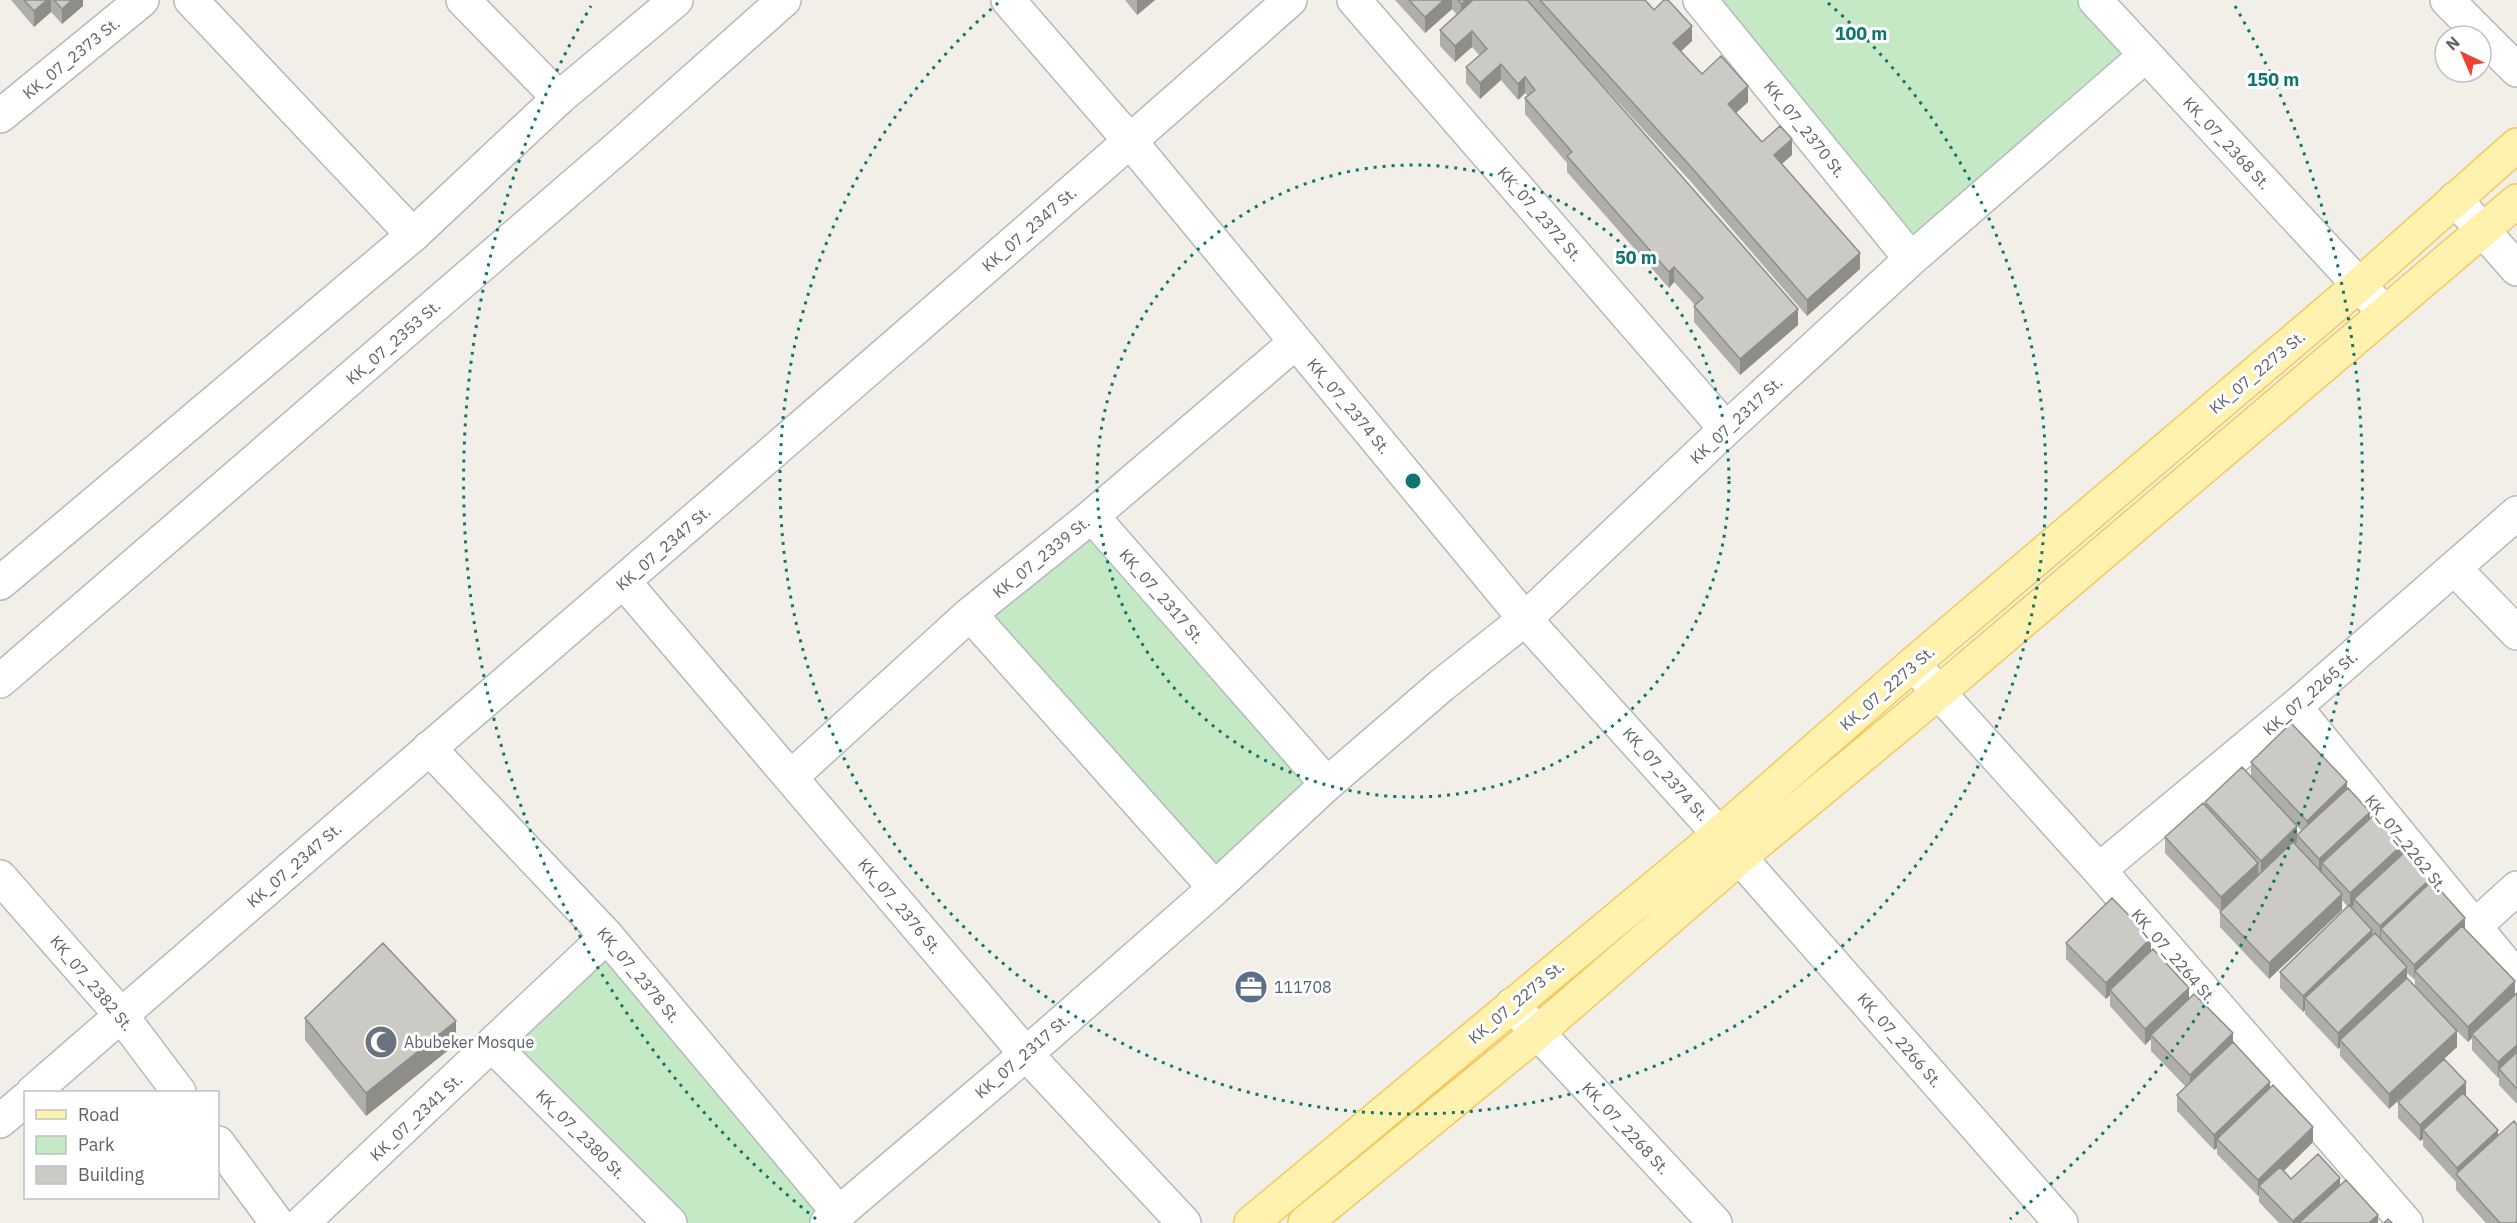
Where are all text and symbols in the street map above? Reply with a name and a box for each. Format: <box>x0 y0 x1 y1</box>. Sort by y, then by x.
street label: KK_07_2373 St. <box>18 13 124 103</box>
text: 100 m <box>1835 22 1887 45</box>
north arrow <box>2433 24 2493 84</box>
text: N <box>2441 32 2464 54</box>
text: 150 m <box>2247 68 2299 91</box>
street label: KK_07_2370 St. <box>1760 76 1850 182</box>
street label: KK_07_2368 St. <box>2179 93 2275 193</box>
street label: KK_07_2372 St. <box>1493 163 1587 265</box>
street label: KK_07_2347 St. <box>978 182 1080 276</box>
text: 50 m <box>1615 246 1657 269</box>
street label: KK_07_2353 St. <box>342 295 444 389</box>
street label: KK_07_2273 St. <box>2205 326 2309 418</box>
street label: KK_07_2374 St. <box>1303 354 1395 458</box>
street label: KK_07_2317 St. <box>1686 372 1786 468</box>
centre of rings <box>1403 471 1423 491</box>
street label: KK_07_2347 St. <box>612 501 714 595</box>
street label: KK_07_2339 St. <box>988 512 1094 602</box>
street label: KK_07_2317 St. <box>1115 545 1209 647</box>
street label: KK_07_2273 St. <box>1836 641 1938 735</box>
street label: KK_07_2265 St. <box>2259 646 2361 740</box>
street label: KK_07_2374 St. <box>1619 723 1713 825</box>
street label: KK_07_2262 St. <box>2361 790 2451 896</box>
street label: KK_07_2347 St. <box>243 818 345 912</box>
street label: KK_07_2376 St. <box>854 854 946 958</box>
street label: KK_07_2264 St. <box>2127 905 2221 1007</box>
street label: KK_07_2378 St. <box>593 923 685 1027</box>
street label: KK_07_2382 St. <box>46 931 138 1035</box>
street label: KK_07_2273 St. <box>1464 956 1568 1048</box>
office icon: 111708 <box>1233 969 1269 1005</box>
place label: 111708 <box>1274 977 1332 997</box>
street label: KK_07_2266 St. <box>1853 989 1947 1091</box>
street label: KK_07_2317 St. <box>971 1009 1073 1103</box>
mosque icon: Abubeker Mosque <box>363 1024 399 1060</box>
place label: Abubeker Mosque <box>404 1032 534 1052</box>
street label: KK_07_2341 St. <box>366 1069 466 1165</box>
street label: KK_07_2268 St. <box>1578 1078 1674 1178</box>
street label: KK_07_2380 St. <box>532 1085 630 1183</box>
legend <box>24 1091 219 1199</box>
text: Road <box>78 1103 119 1126</box>
text: Park <box>78 1133 115 1156</box>
text: Building <box>78 1163 145 1186</box>

